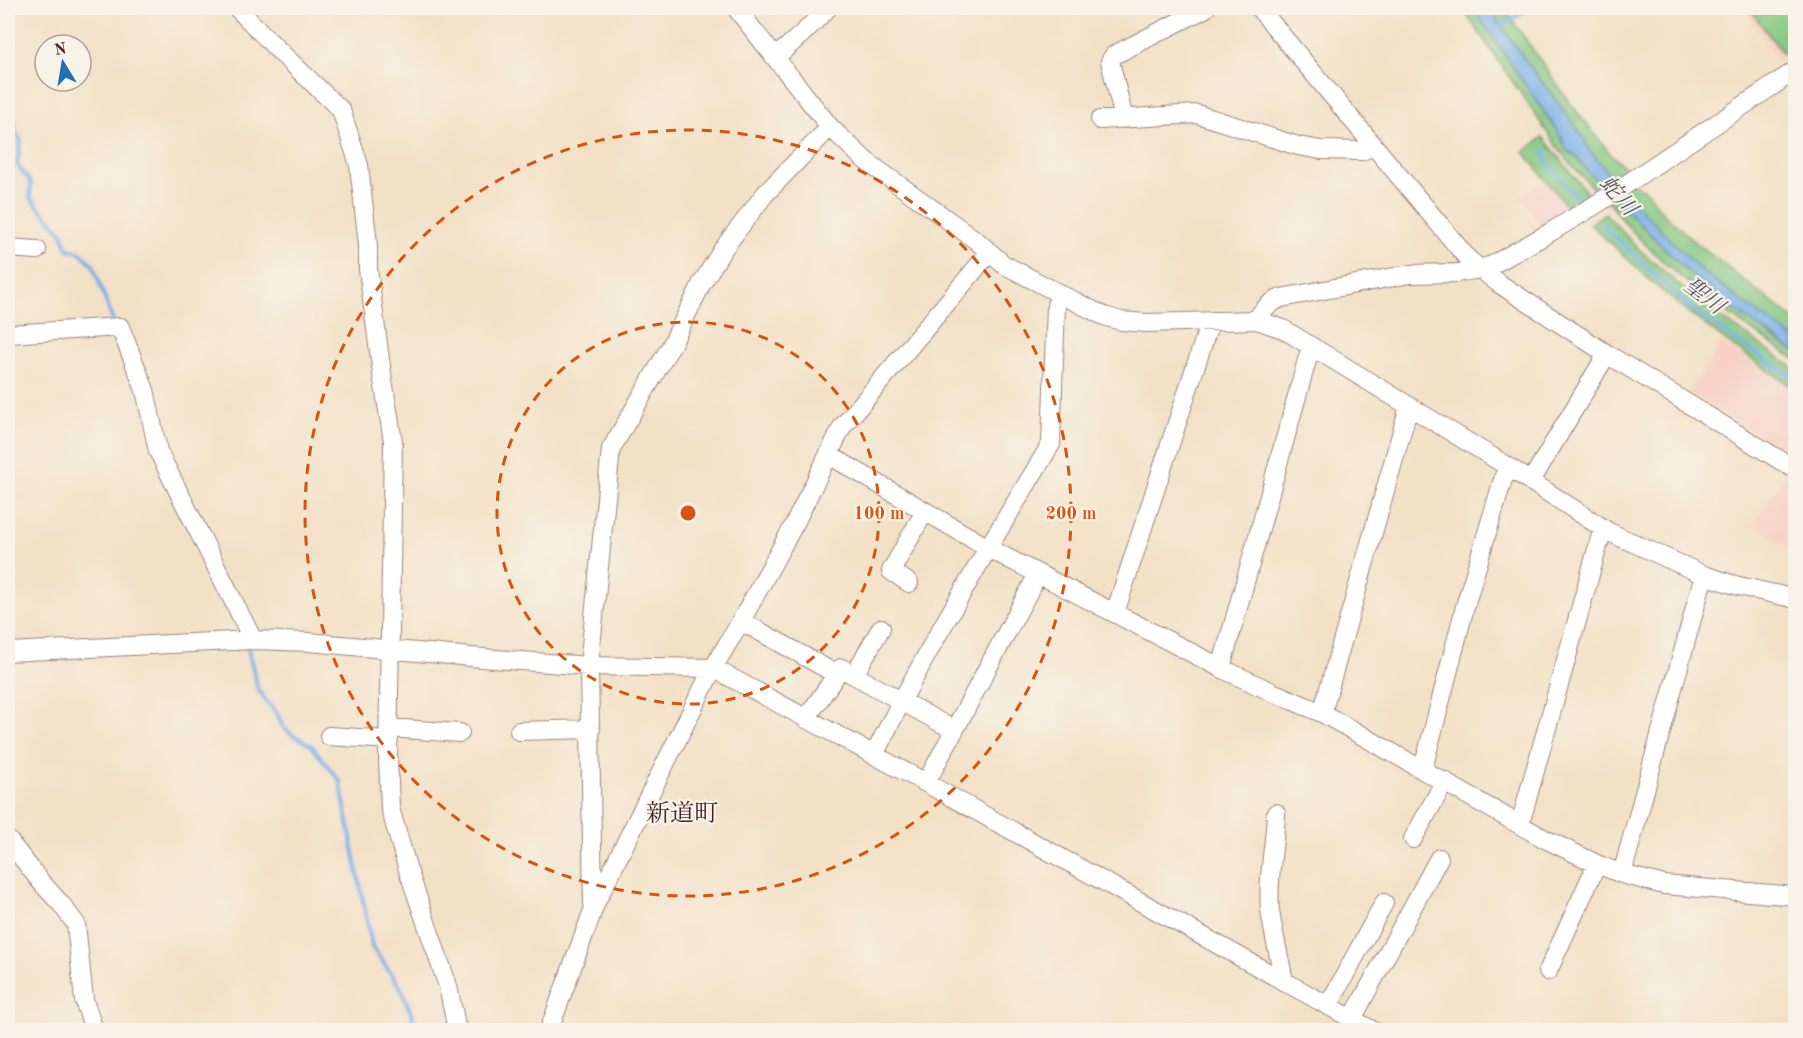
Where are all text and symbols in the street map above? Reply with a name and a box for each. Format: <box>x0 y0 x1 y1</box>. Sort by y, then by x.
north arrow <box>33 33 93 93</box>
text: N <box>53 41 69 59</box>
water label: 蛇川 <box>1595 171 1643 222</box>
water label: 聖川 <box>1680 273 1731 320</box>
centre of rings <box>678 503 698 523</box>
text: 100 m <box>854 505 904 523</box>
text: 200 m <box>1046 505 1096 523</box>
district label: 新道町 <box>646 800 718 827</box>

